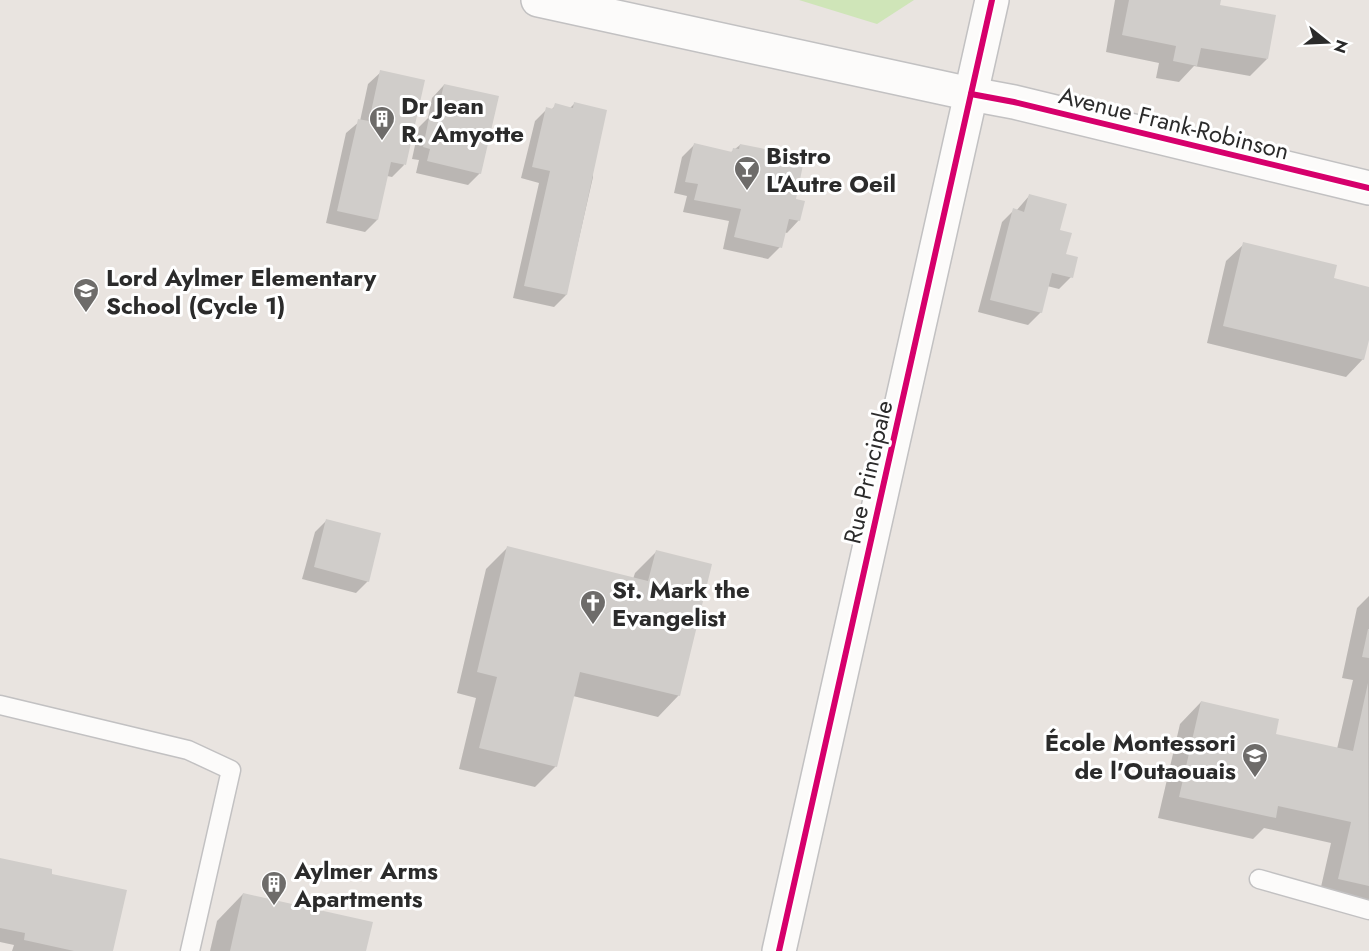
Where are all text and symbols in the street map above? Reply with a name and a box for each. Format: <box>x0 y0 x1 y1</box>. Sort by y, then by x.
north arrow <box>1297 12 1357 72</box>
text: N <box>1328 37 1354 56</box>
street label: Avenue Frank-Robinson <box>1055 77 1293 169</box>
place label: Dr Jean R. Amyotte <box>401 88 524 151</box>
building icon: Dr Jean R. Amyotte <box>367 104 397 142</box>
place label: Bistro L'Autre Oeil <box>766 138 896 201</box>
bar icon: Bistro L'Autre Oeil <box>732 154 762 192</box>
place label: Lord Aylmer Elementary School (Cycle 1) <box>106 260 377 323</box>
school or university icon: Lord Aylmer Elementary School (Cycle 1) <box>71 276 101 314</box>
street label: Rue Principale <box>835 397 901 547</box>
place label: St. Mark the Evangelist <box>612 572 750 635</box>
church icon: St. Mark the Evangelist <box>578 588 608 626</box>
place label: École Montessori de l'Outaouais <box>1045 725 1236 788</box>
school or university icon: École Montessori de l'Outaouais <box>1240 741 1270 779</box>
place label: Aylmer Arms Apartments <box>293 853 438 916</box>
building icon: Aylmer Arms Apartments <box>259 869 289 907</box>

